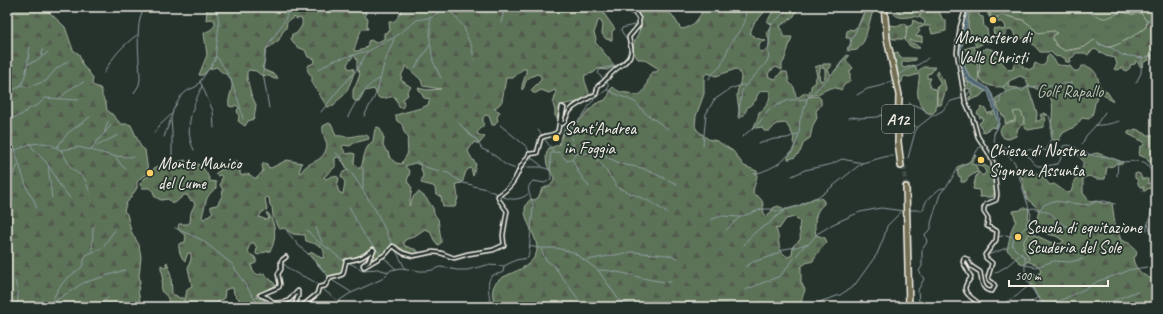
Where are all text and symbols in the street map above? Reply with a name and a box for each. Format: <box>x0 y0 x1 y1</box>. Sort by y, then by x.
marker: Monastero di Valle Christi <box>988 15 998 25</box>
place label: Monastero di Valle Christi <box>955 27 1033 68</box>
park label: Golf Rapallo <box>1037 81 1104 102</box>
road number: A12 <box>882 105 914 133</box>
place label: Sant'Andrea in Foggia <box>564 118 637 159</box>
marker: Sant'Andrea in Foggia <box>551 133 561 143</box>
place label: Chiesa di Nostra Signora Assunta <box>989 140 1087 181</box>
place label: Monte Manico del Lume <box>158 153 243 194</box>
marker: Chiesa di Nostra Signora Assunta <box>976 155 986 165</box>
marker: Monte Manico del Lume <box>145 168 155 178</box>
place label: Scuola di equitazione Scuderia del Sole <box>1026 217 1143 258</box>
marker: Scuola di equitazione Scuderia del Sole <box>1013 232 1023 242</box>
scale bar <box>1009 262 1108 288</box>
text: 500 m <box>1015 268 1042 284</box>

